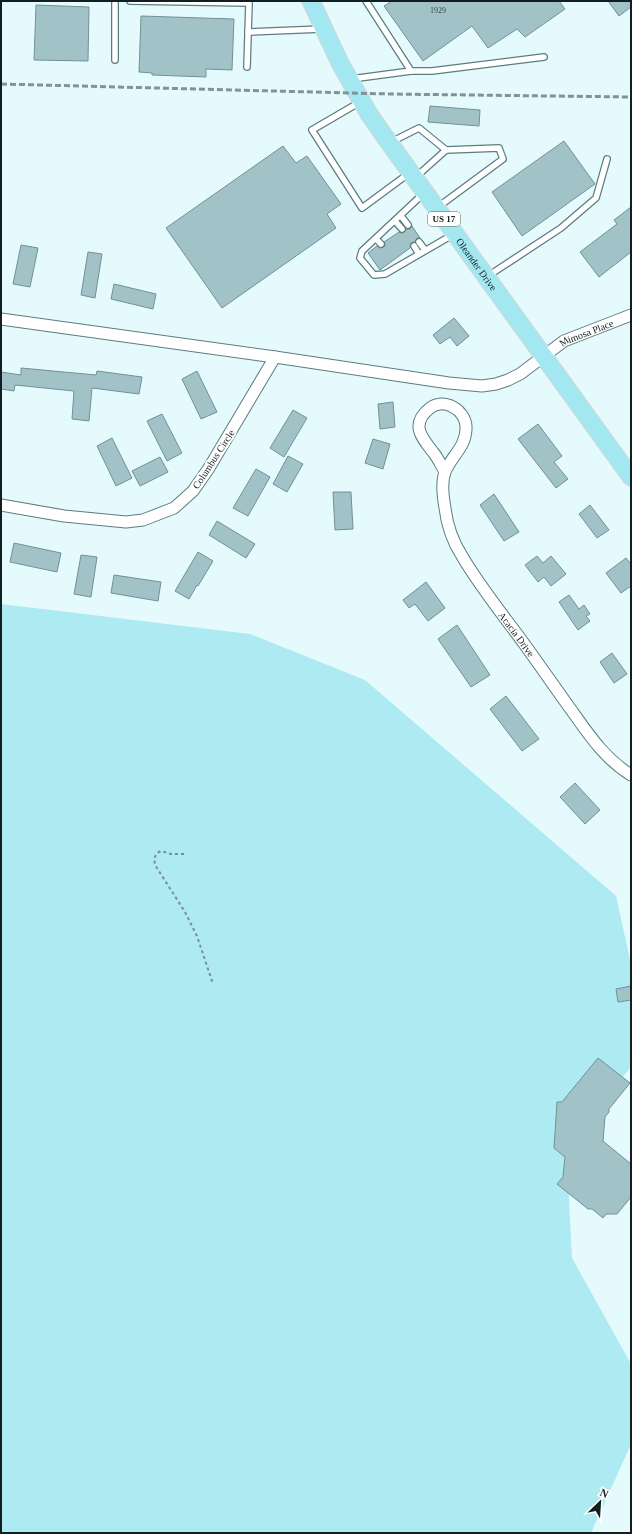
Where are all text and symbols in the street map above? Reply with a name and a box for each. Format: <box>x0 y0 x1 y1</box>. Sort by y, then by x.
house number: 1929 <box>430 6 446 15</box>
road number: US 17 <box>428 212 460 226</box>
street label: Oleander Drive <box>454 236 500 293</box>
street label: Mimosa Place <box>557 317 615 349</box>
street label: Columbus Circle <box>190 427 237 491</box>
street label: Acacia Drive <box>496 610 537 659</box>
north arrow <box>580 1482 620 1522</box>
text: N <box>598 1486 610 1500</box>

